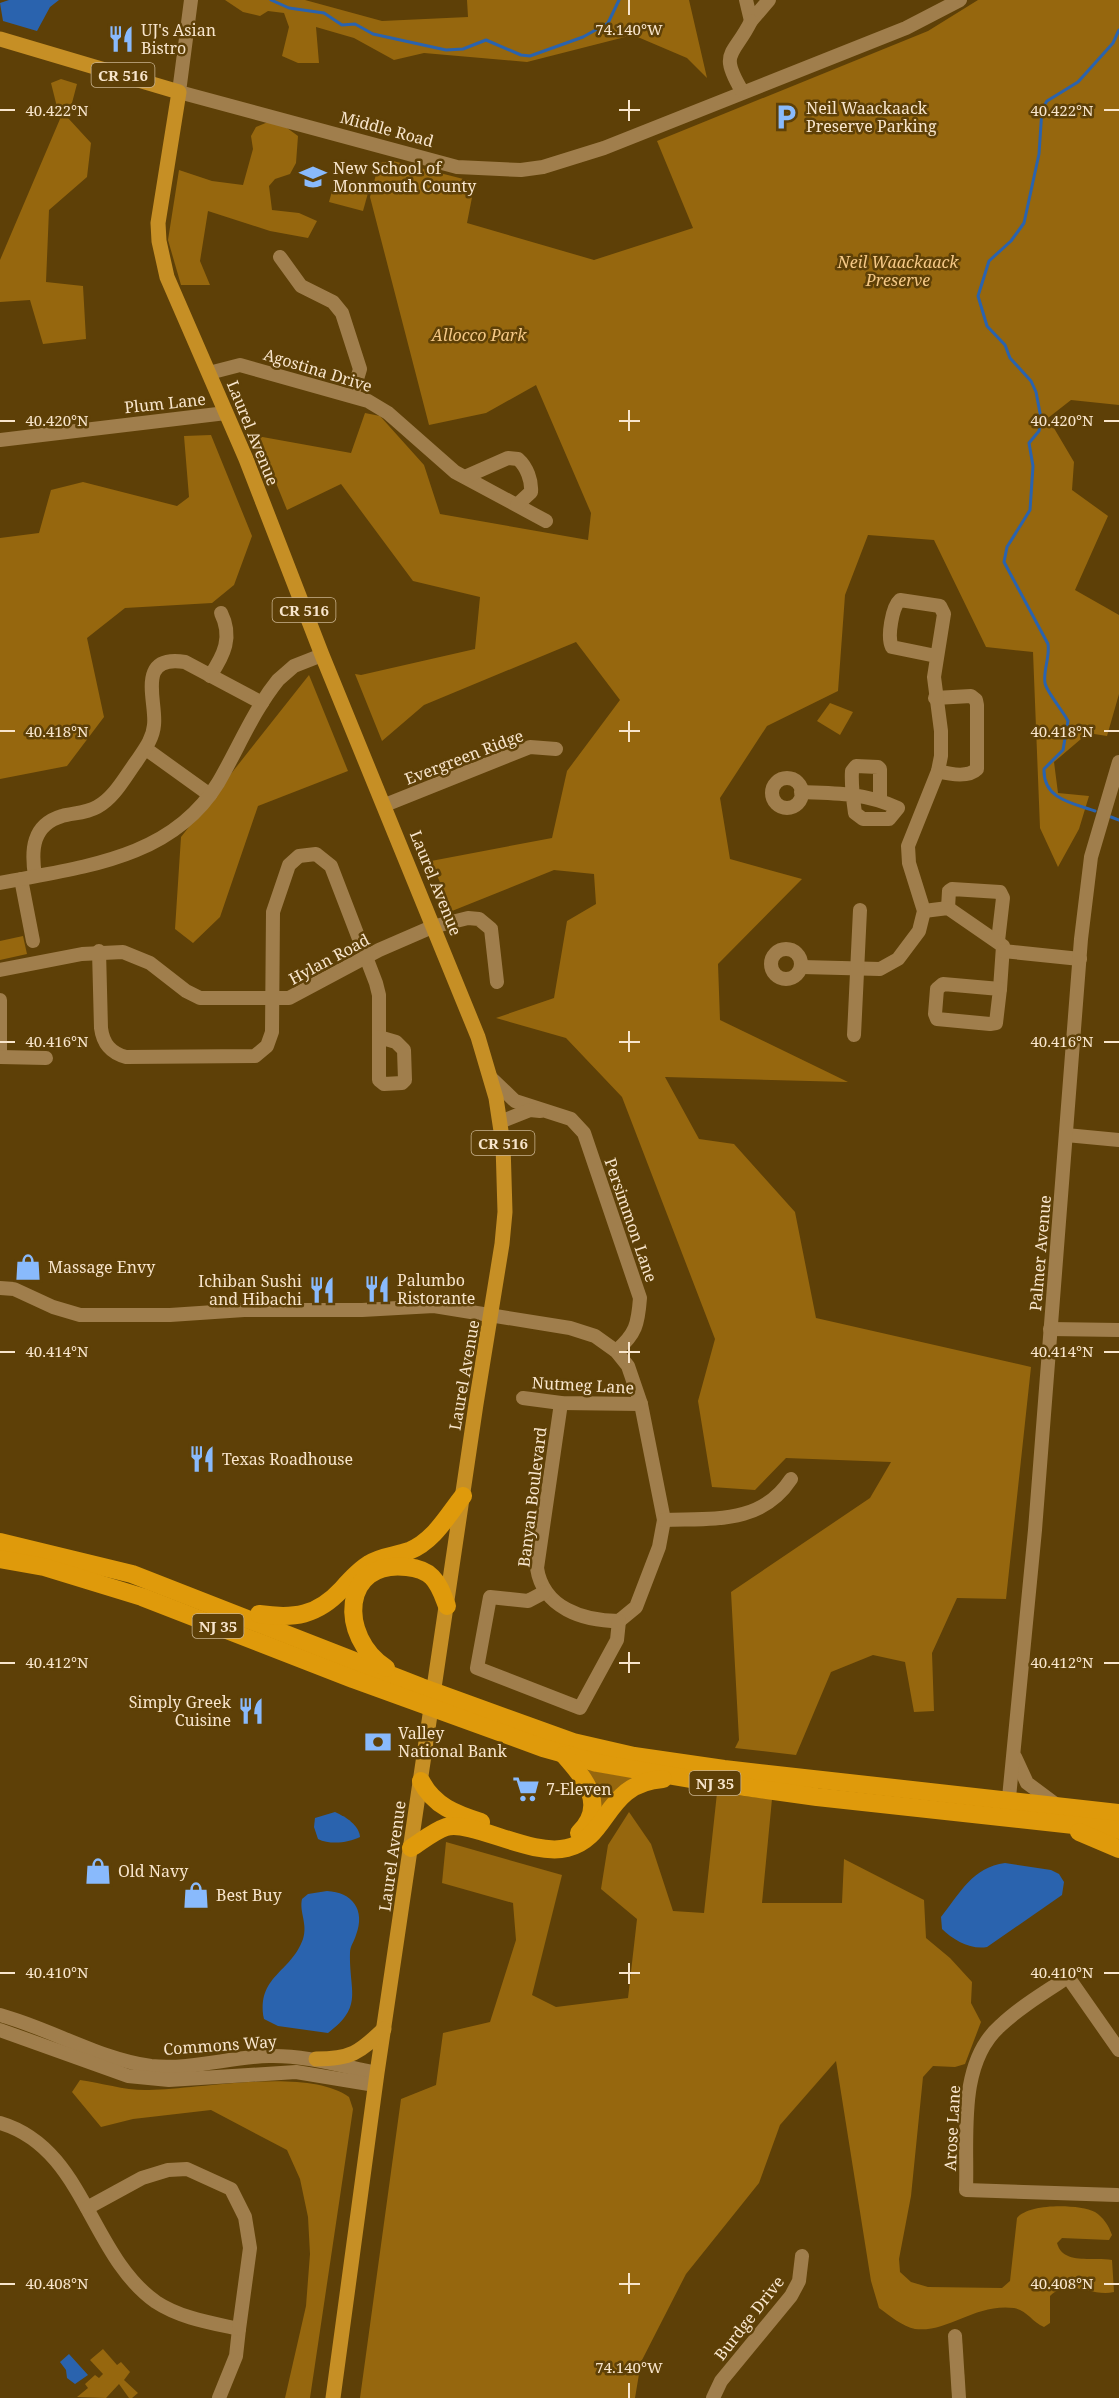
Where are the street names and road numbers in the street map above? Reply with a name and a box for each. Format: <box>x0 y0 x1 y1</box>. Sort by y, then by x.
road number: CR 516 <box>92 63 154 87</box>
street label: Middle Road <box>338 106 436 152</box>
street label: Agostina Drive <box>261 343 375 397</box>
street label: Laurel Avenue <box>222 377 284 489</box>
street label: Plum Lane <box>123 388 207 418</box>
road number: CR 516 <box>272 598 336 622</box>
street label: Evergreen Ridge <box>401 724 527 790</box>
street label: Laurel Avenue <box>405 827 467 939</box>
street label: Hylan Road <box>285 928 373 990</box>
road number: CR 516 <box>472 1131 534 1155</box>
street label: Persimmon Lane <box>599 1155 663 1285</box>
street label: Palmer Avenue <box>1024 1194 1056 1312</box>
street label: Laurel Avenue <box>443 1318 485 1432</box>
street label: Nutmeg Lane <box>531 1371 635 1399</box>
street label: Banyan Boulevard <box>512 1426 552 1568</box>
road number: NJ 35 <box>192 1614 244 1638</box>
road number: NJ 35 <box>690 1771 740 1795</box>
street label: Laurel Avenue <box>373 1799 411 1913</box>
street label: Commons Way <box>163 2030 278 2060</box>
street label: Arose Lane <box>939 2085 965 2171</box>
street label: Burdge Drive <box>709 2271 789 2365</box>

